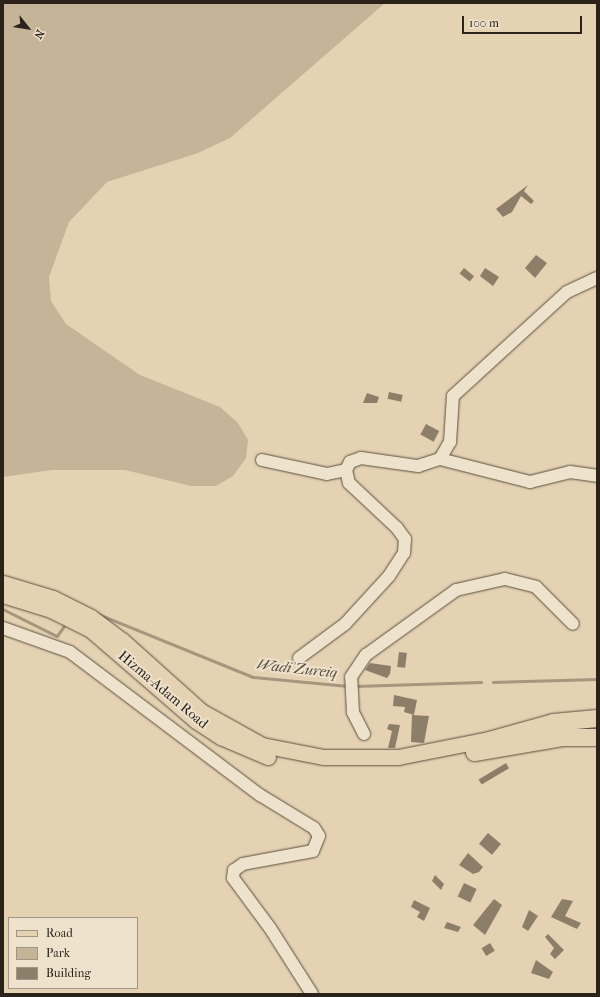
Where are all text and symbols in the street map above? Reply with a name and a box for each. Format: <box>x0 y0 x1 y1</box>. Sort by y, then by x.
north arrow <box>8 8 48 48</box>
scale bar <box>464 8 584 34</box>
text: 100 m <box>469 16 499 30</box>
text: N <box>31 27 47 41</box>
street label: Hizma-Adam Road <box>115 648 211 732</box>
water label: Wadi Zureiq <box>256 656 338 682</box>
legend <box>8 917 138 989</box>
text: Road <box>46 926 73 940</box>
text: Park <box>46 946 70 960</box>
text: Building <box>46 966 91 980</box>

